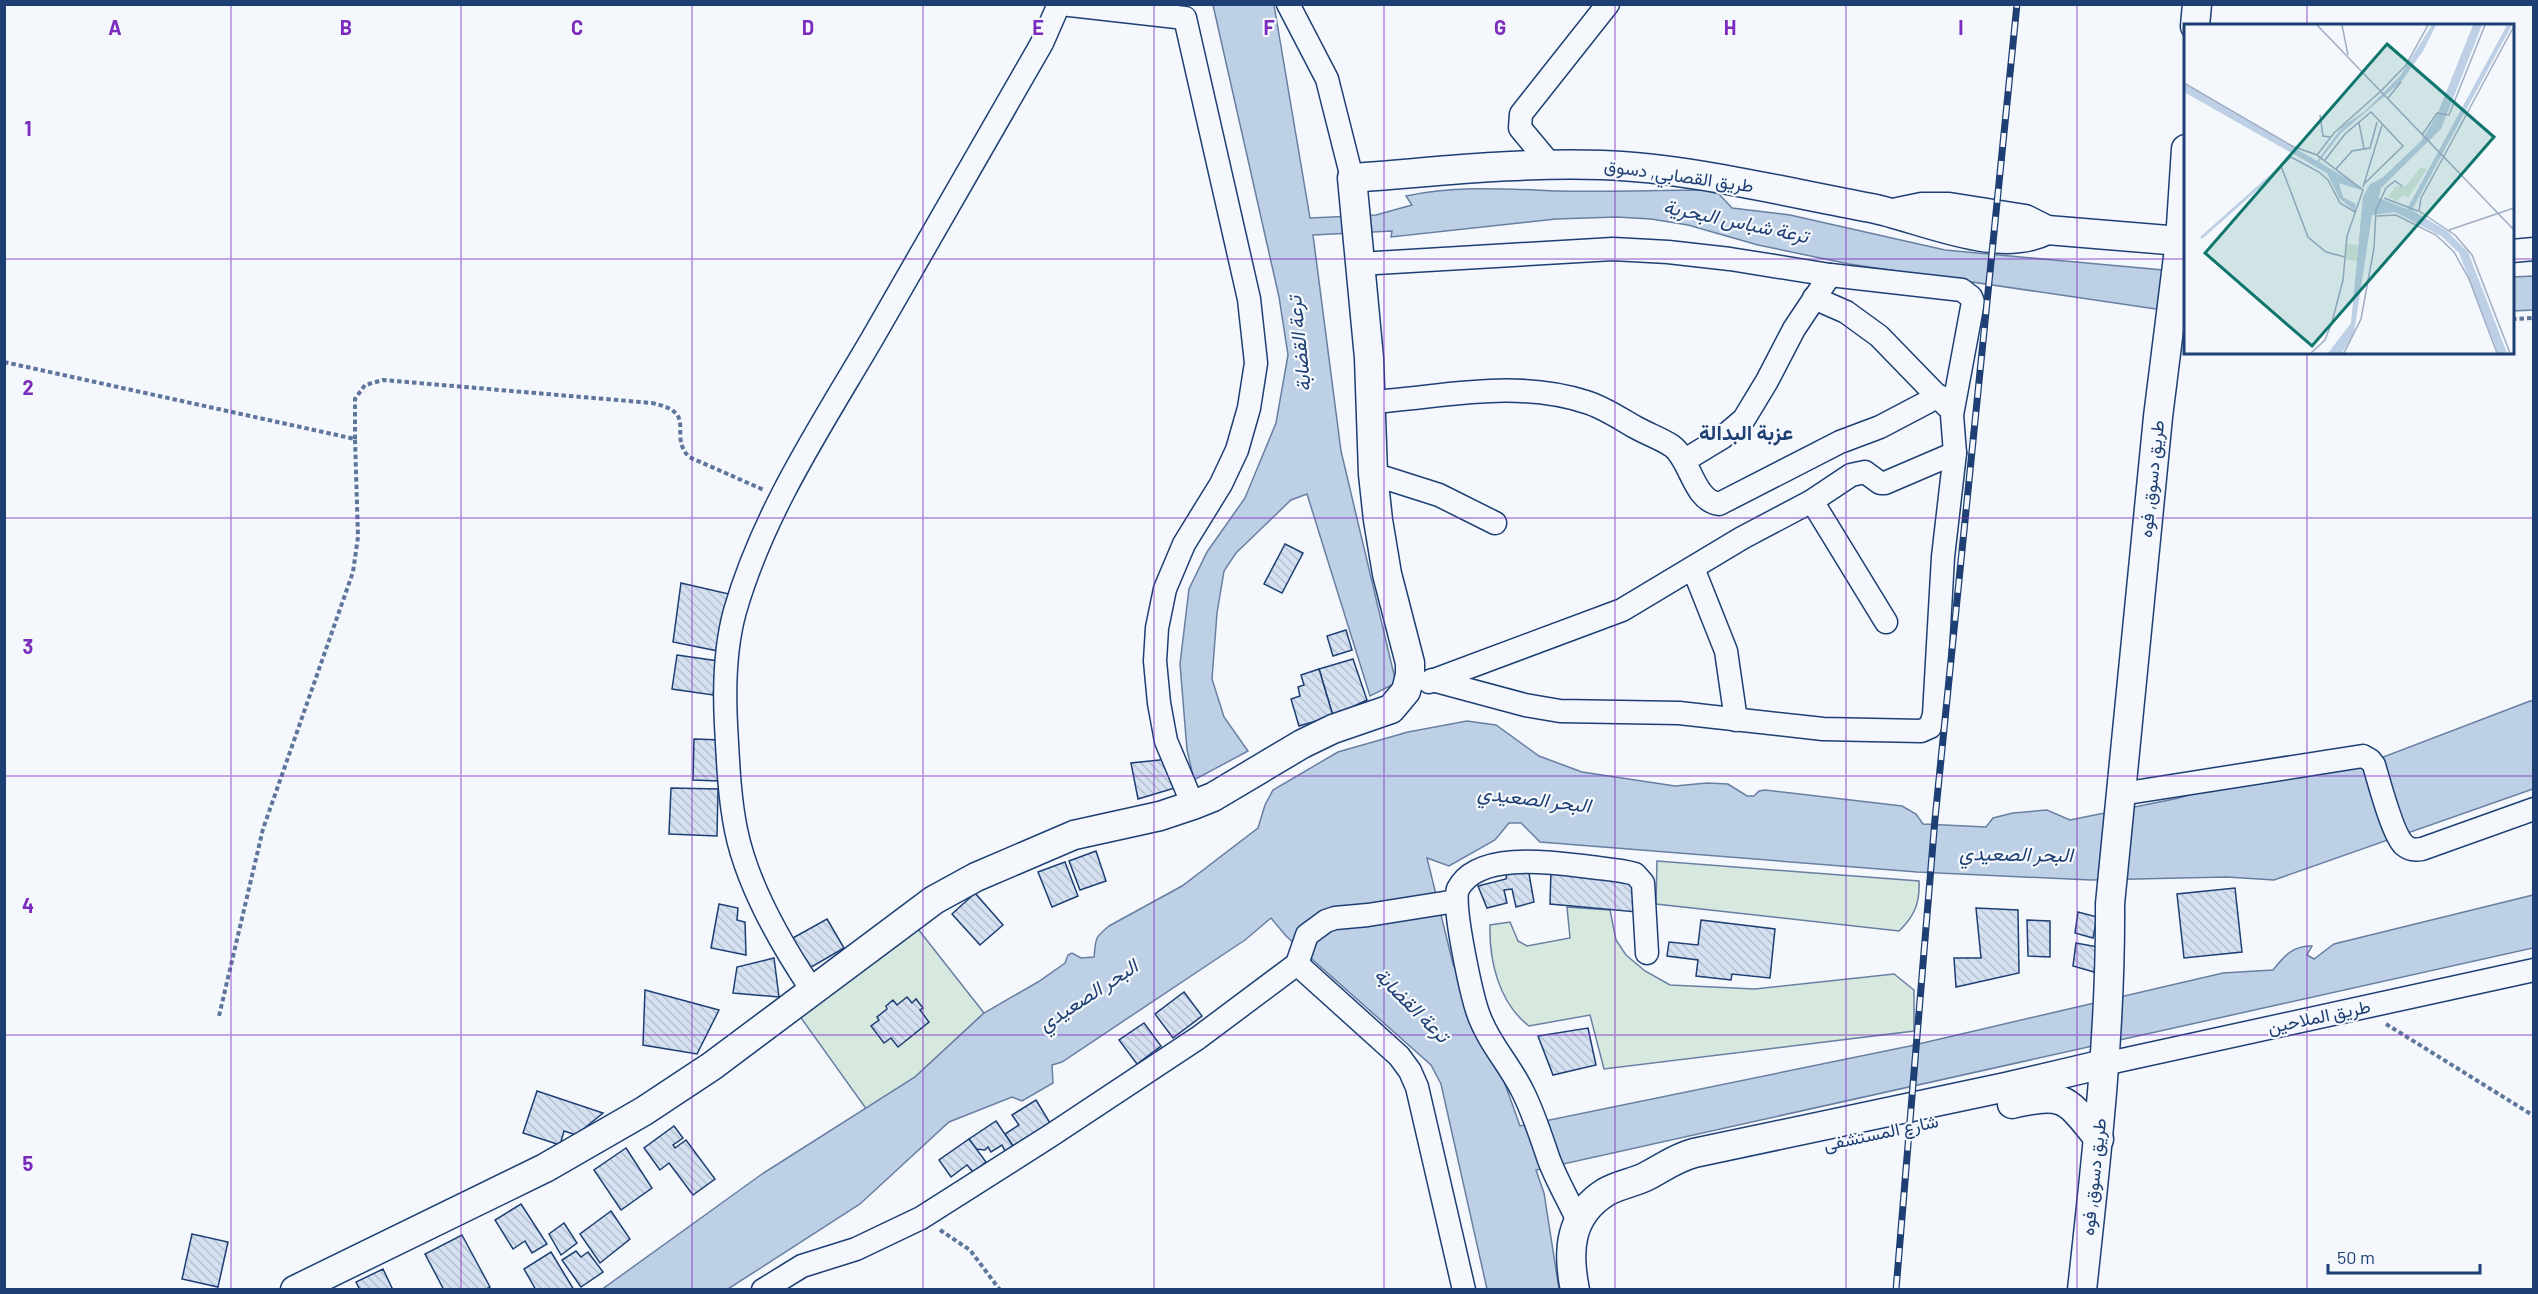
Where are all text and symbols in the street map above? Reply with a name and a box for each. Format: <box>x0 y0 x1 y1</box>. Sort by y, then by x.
text: A <box>108 15 122 39</box>
text: B <box>340 15 352 39</box>
text: C <box>571 15 583 39</box>
text: D <box>802 15 814 39</box>
text: E <box>1032 15 1044 39</box>
text: F <box>1263 15 1275 39</box>
text: G <box>1494 15 1506 39</box>
text: H <box>1724 15 1736 39</box>
text: I <box>1958 15 1964 39</box>
inset map <box>2184 24 2514 354</box>
text: 1 <box>24 116 32 140</box>
street label: طريق القصابي, دسوق <box>1602 154 1755 201</box>
water label: ترعة شباس البحرية <box>1661 193 1813 249</box>
water label: ترعة القضابة <box>1281 293 1317 393</box>
text: 2 <box>22 375 34 399</box>
district label: عزبة البدالة <box>1699 419 1793 446</box>
street label: طريق دسوق, فوه <box>2134 419 2169 539</box>
text: 3 <box>23 634 33 658</box>
water label: البحر الصعيدي <box>1476 779 1594 822</box>
water label: البحر الصعيدي <box>1959 840 2075 871</box>
text: 4 <box>22 893 34 917</box>
water label: البحر الصعيدي <box>1033 952 1146 1039</box>
water label: ترعة القضابة <box>1369 962 1456 1049</box>
street label: طريق الملاحين <box>2265 994 2372 1039</box>
street label: شارع المستشفى <box>1821 1109 1941 1157</box>
street label: طريق دسوق, فوه <box>2076 1117 2111 1237</box>
text: 5 <box>23 1151 34 1175</box>
scale bar <box>2328 1237 2480 1275</box>
text: 50 m <box>2337 1246 2375 1268</box>

